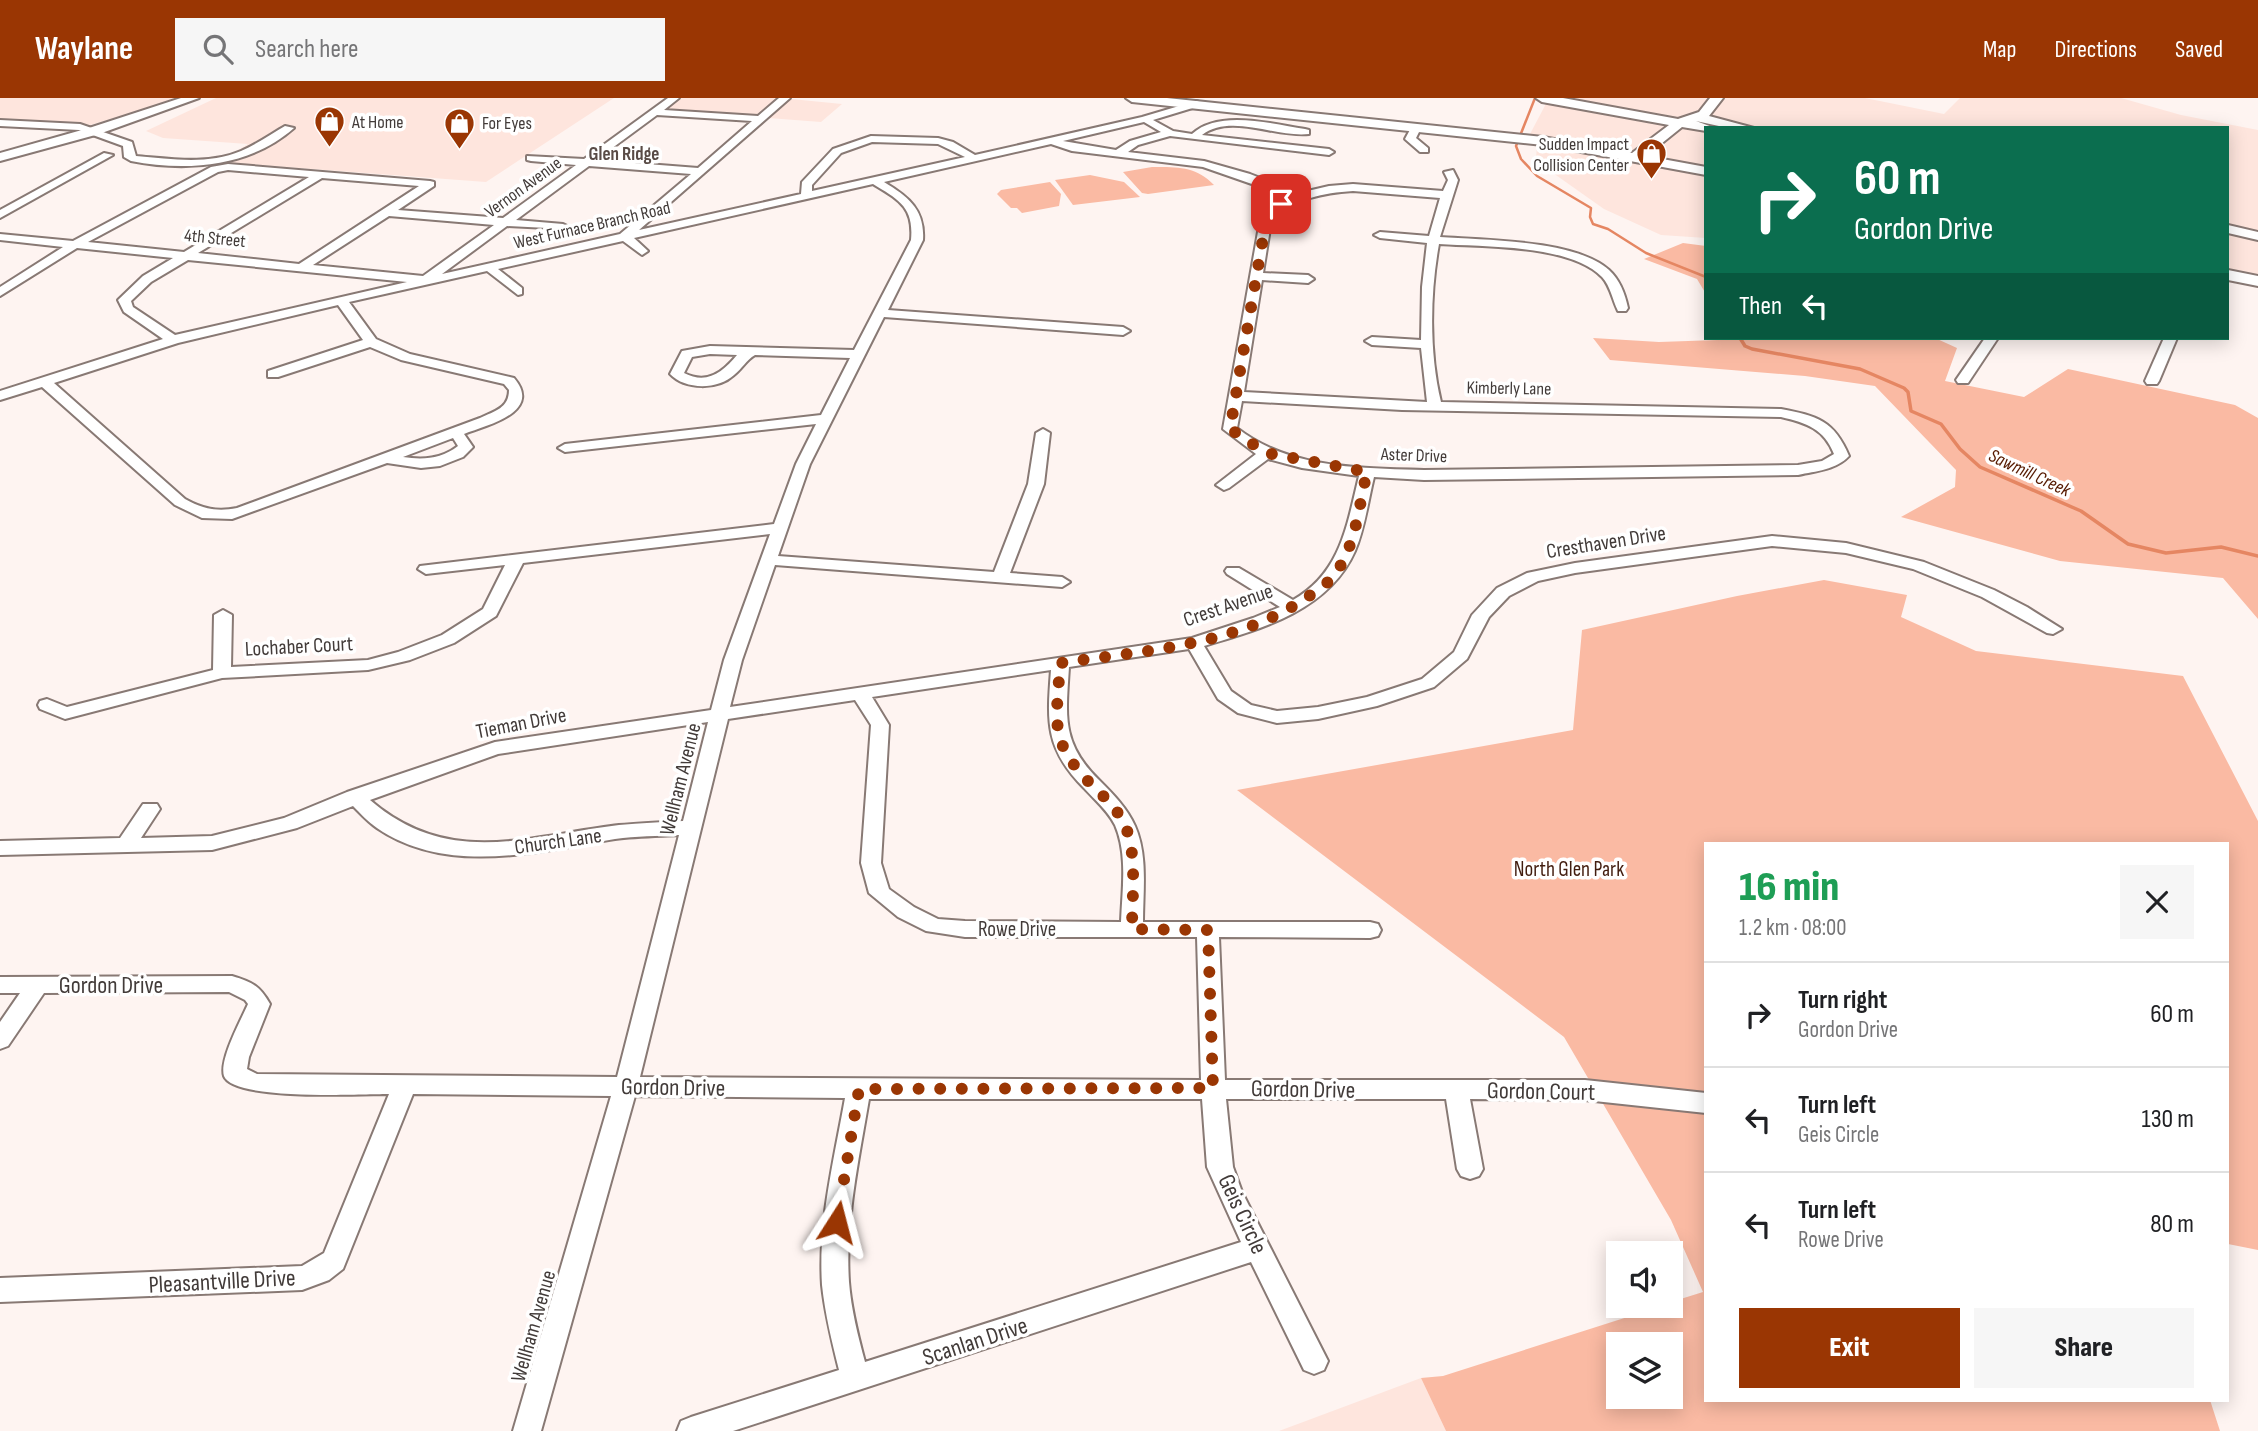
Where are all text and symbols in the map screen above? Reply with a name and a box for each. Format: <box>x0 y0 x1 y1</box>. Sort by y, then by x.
search box <box>175 18 665 81</box>
text: Waylane <box>35 29 133 69</box>
icon: search <box>199 30 237 68</box>
text: Search here <box>255 34 358 65</box>
text: Map <box>1983 35 2016 64</box>
text: Directions <box>2054 35 2137 64</box>
text: Saved <box>2175 35 2223 64</box>
shop icon: At Home <box>312 105 346 149</box>
shop icon: For Eyes <box>442 106 476 150</box>
place label: At Home <box>351 112 404 133</box>
place label: For Eyes <box>482 113 532 134</box>
place label: Sudden Impact Collision Center <box>1533 134 1630 176</box>
shop icon: Sudden Impact Collision Center <box>1635 137 1669 181</box>
district label: Glen Ridge <box>589 143 659 166</box>
text: 60 m <box>1854 150 1941 209</box>
street label: Vernon Avenue <box>481 153 566 222</box>
icon: right <box>1739 154 1830 245</box>
pin <box>1251 174 1311 234</box>
icon: arrive <box>1262 185 1300 223</box>
street label: West Furnace Branch Road <box>512 197 672 254</box>
text: Gordon Drive <box>1854 210 1993 249</box>
street label: 4th Street <box>183 225 247 252</box>
icon: left <box>1796 287 1834 325</box>
text: Then <box>1739 291 1782 322</box>
street label: Kimberly Lane <box>1466 377 1551 400</box>
street label: Aster Drive <box>1380 444 1447 467</box>
water label: Sawmill Creek <box>1985 444 2075 503</box>
street label: Cresthaven Drive <box>1545 521 1668 564</box>
street label: Crest Avenue <box>1180 579 1276 632</box>
street label: Lochaber Court <box>244 631 354 662</box>
street label: Tieman Drive <box>474 702 568 744</box>
street label: Wellham Avenue <box>654 720 707 838</box>
street label: Church Lane <box>513 823 603 860</box>
park label: North Glen Park <box>1514 857 1624 882</box>
text: 16 min <box>1739 862 1839 913</box>
button: close <box>2120 865 2194 939</box>
text: 1.2 km · 08:00 <box>1739 914 1847 942</box>
street label: Rowe Drive <box>978 917 1056 942</box>
street label: Gordon Drive <box>59 971 163 1000</box>
text: Turn right <box>1798 985 1887 1016</box>
icon: right <box>1739 996 1777 1034</box>
text: 60 m <box>2150 999 2194 1030</box>
text: Gordon Drive <box>1798 1016 1898 1044</box>
street label: Gordon Drive <box>621 1072 725 1103</box>
street label: Gordon Drive <box>1251 1074 1355 1105</box>
street label: Gordon Court <box>1487 1076 1595 1107</box>
text: Turn left <box>1798 1090 1876 1121</box>
icon: left <box>1739 1101 1777 1139</box>
text: 130 m <box>2142 1104 2194 1135</box>
text: Geis Circle <box>1798 1121 1879 1149</box>
street label: Geis Circle <box>1211 1170 1274 1259</box>
position arrow <box>800 1185 874 1259</box>
text: Turn left <box>1798 1195 1876 1226</box>
icon: left <box>1739 1206 1777 1244</box>
text: 80 m <box>2150 1209 2194 1240</box>
text: Rowe Drive <box>1798 1226 1884 1254</box>
map controls <box>1606 1241 1683 1409</box>
button: sound <box>1606 1241 1683 1318</box>
street label: Pleasantville Drive <box>148 1263 296 1300</box>
street label: Wellham Avenue <box>506 1268 561 1385</box>
button: Exit <box>1739 1308 1960 1388</box>
button: Share <box>1974 1308 2194 1388</box>
street label: Scanlan Drive <box>919 1311 1031 1372</box>
button: layers <box>1606 1332 1683 1409</box>

